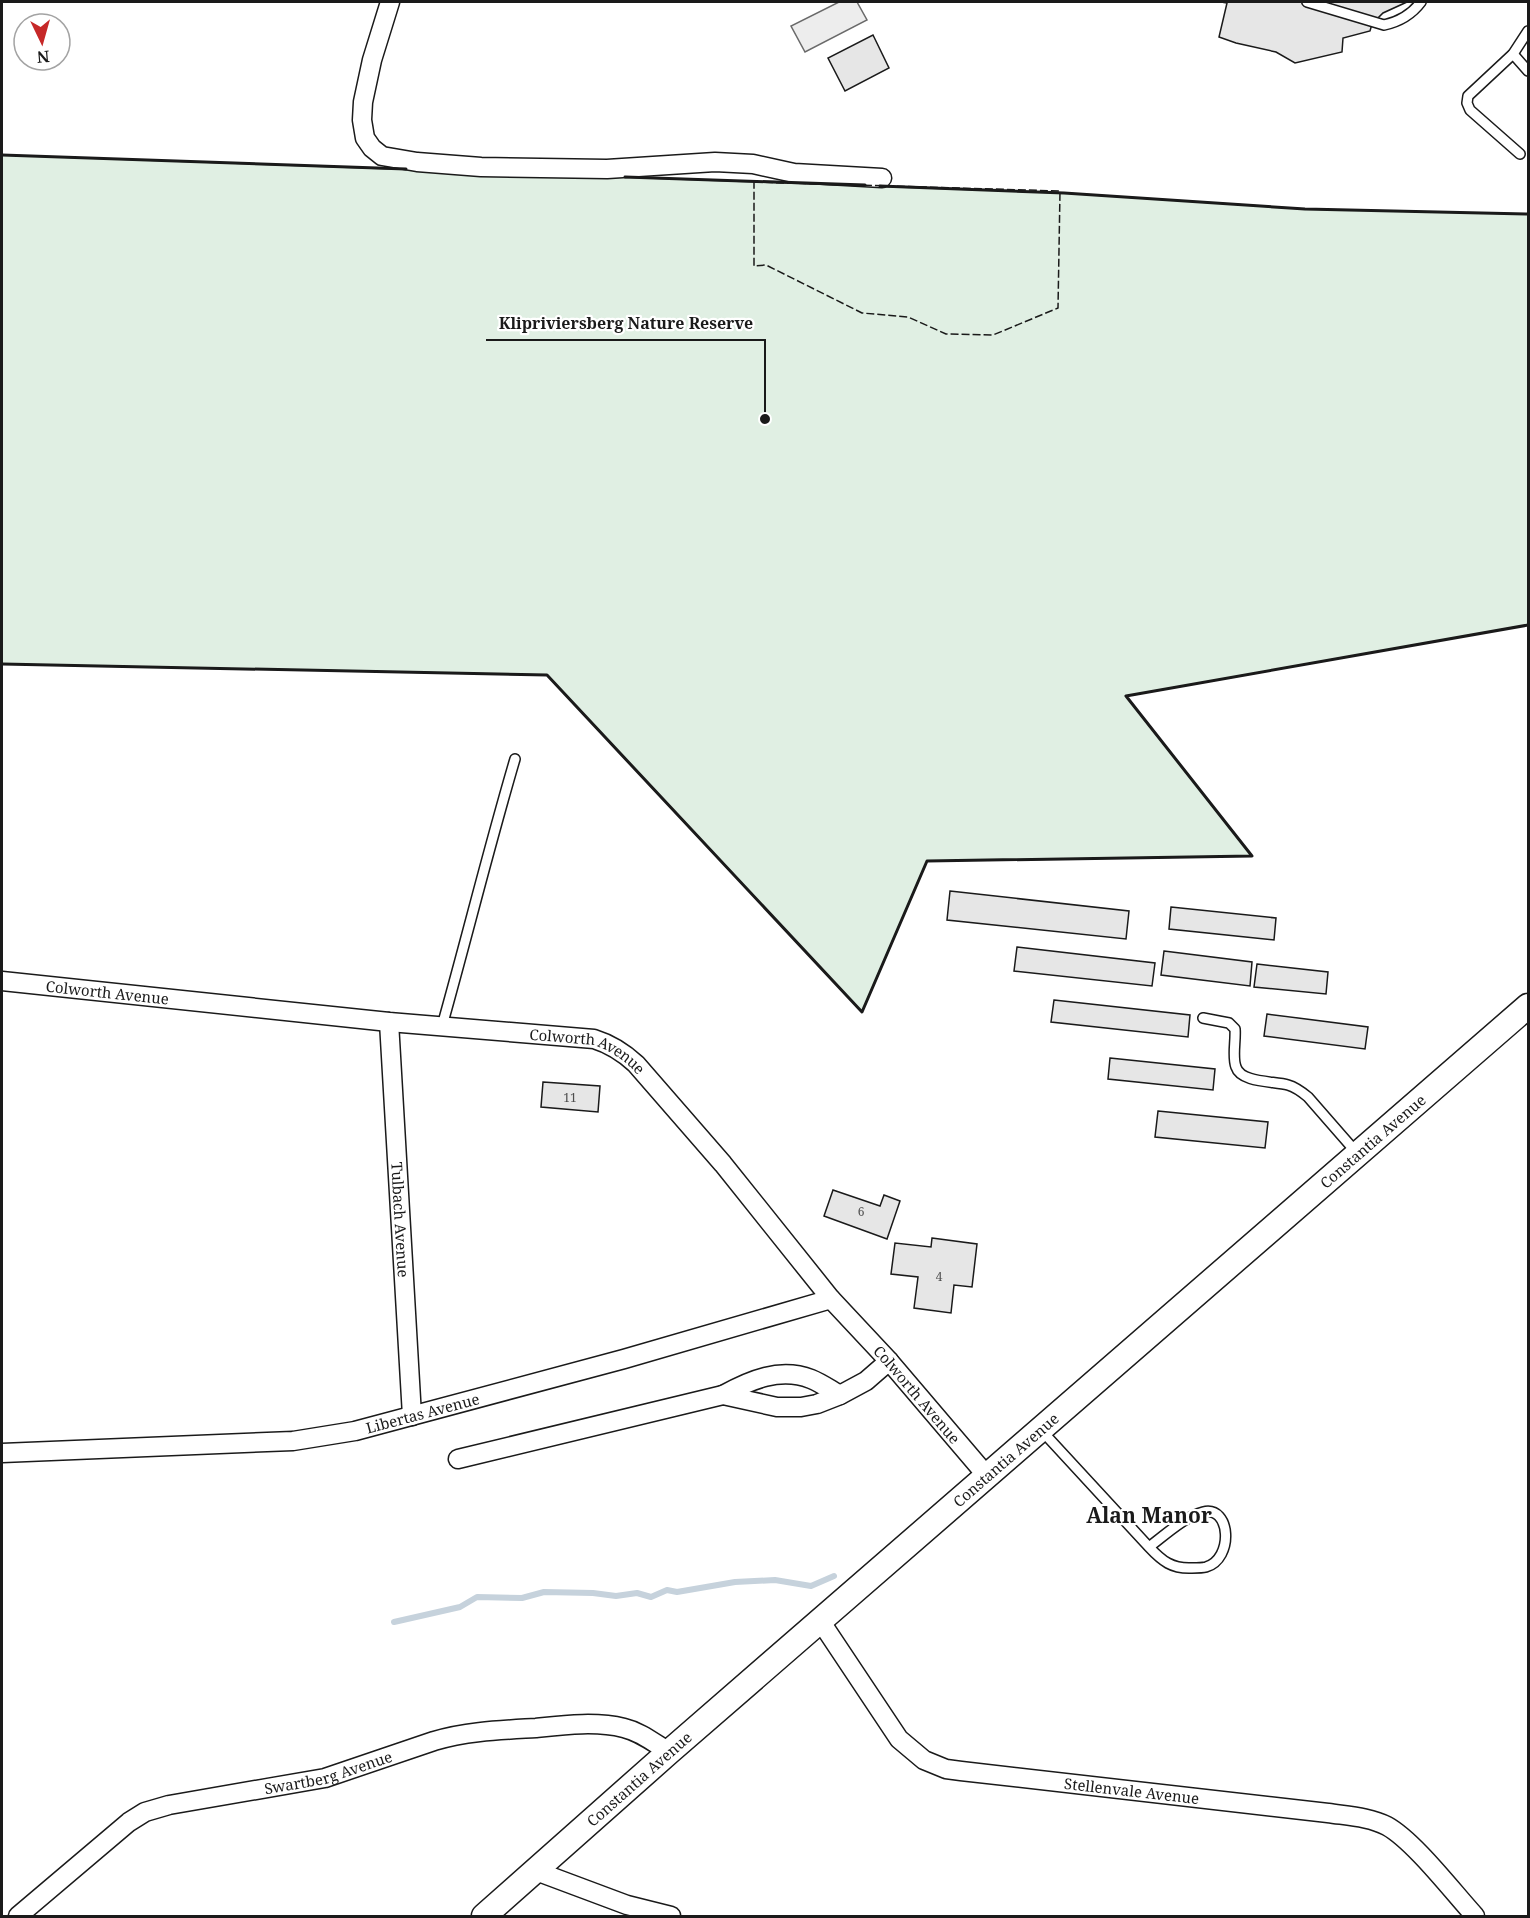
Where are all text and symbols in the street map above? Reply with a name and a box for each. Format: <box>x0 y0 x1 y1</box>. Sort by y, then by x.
north arrow <box>12 12 72 72</box>
text: N <box>36 45 51 68</box>
callout: Klipriviersberg Nature Reserve <box>486 306 765 340</box>
text: Klipriviersberg Nature Reserve <box>499 312 753 334</box>
street label: Colworth Avenue <box>45 976 170 1009</box>
street label: Colworth Avenue <box>529 1024 650 1078</box>
house number: 11 <box>563 1089 577 1106</box>
street label: Constantia Avenue <box>1315 1090 1430 1192</box>
street label: Tulbach Avenue <box>387 1161 414 1278</box>
house number: 6 <box>858 1203 865 1220</box>
house number: 4 <box>936 1268 943 1285</box>
street label: Colworth Avenue <box>869 1341 965 1448</box>
street label: Libertas Avenue <box>364 1388 481 1438</box>
street label: Constantia Avenue <box>948 1408 1063 1511</box>
district label: Alan Manor <box>1086 1501 1212 1529</box>
street label: Constantia Avenue <box>582 1727 696 1831</box>
street label: Swartberg Avenue <box>263 1746 395 1798</box>
street label: Stellenvale Avenue <box>1063 1773 1200 1808</box>

